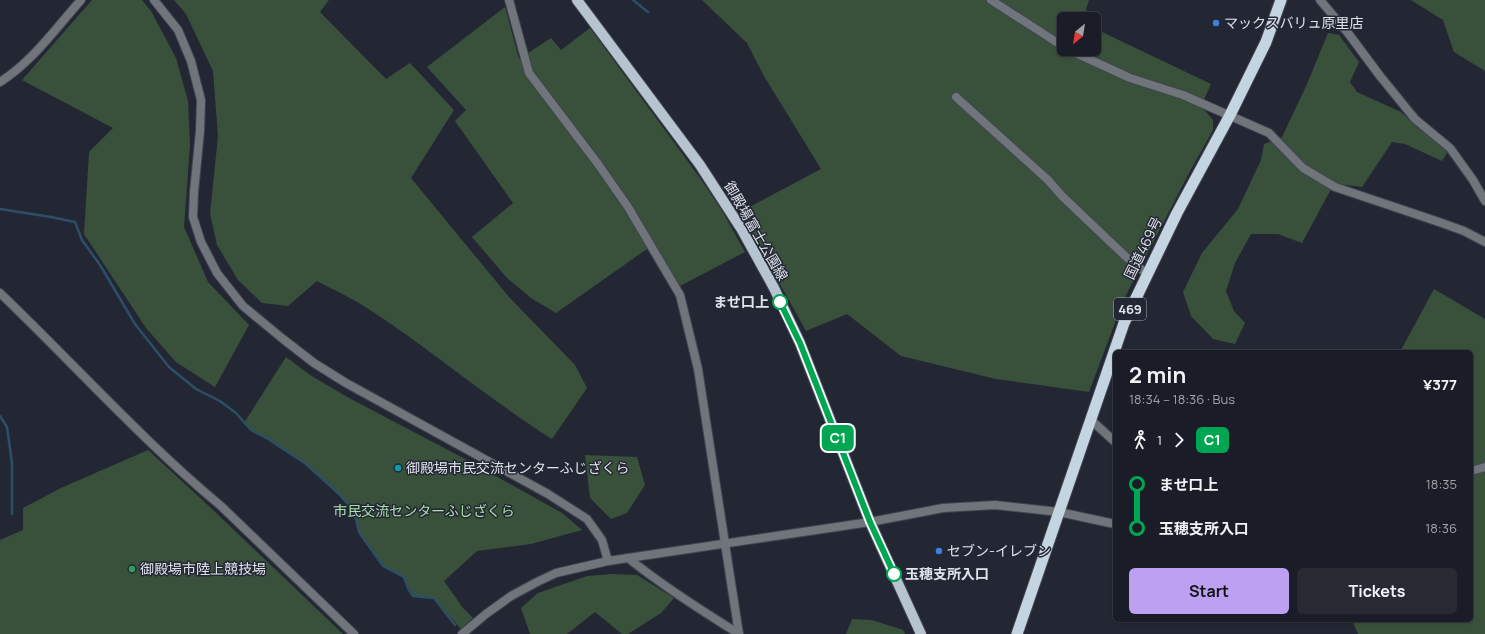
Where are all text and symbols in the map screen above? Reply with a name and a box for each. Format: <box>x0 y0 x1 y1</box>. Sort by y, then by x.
north arrow <box>1057 12 1101 56</box>
map controls <box>1057 12 1101 56</box>
place label: マックスバリュ原里店 <box>1224 13 1364 32</box>
marker: マックスバリュ原里店 <box>1211 18 1221 28</box>
street label: 御殿場富士公園線 <box>720 178 793 284</box>
street label: 国道469号 <box>1119 213 1166 282</box>
place label: ませ口上 <box>713 292 769 311</box>
marker: ませ口上 <box>772 294 788 310</box>
road number: 469 <box>1114 298 1146 320</box>
text: 2 min <box>1129 360 1186 390</box>
text: ¥377 <box>1423 374 1457 395</box>
text: 18:34 – 18:36 · Bus <box>1129 390 1235 408</box>
line badge: C1 <box>820 425 856 451</box>
text: C1 <box>830 428 846 447</box>
icon: walk <box>1129 429 1151 451</box>
icon: forward <box>1168 429 1190 451</box>
text: C1 <box>1204 430 1221 449</box>
text: 1 <box>1157 431 1162 449</box>
place label: 御殿場市民交流センターふじざくら <box>406 458 629 477</box>
marker: 御殿場市民交流センターふじざくら <box>393 463 403 473</box>
text: ませ口上 <box>1159 474 1219 495</box>
text: 18:35 <box>1426 475 1457 493</box>
park label: 市民交流センターふじざくら <box>333 501 515 520</box>
text: 玉穂支所入口 <box>1159 518 1249 539</box>
text: 18:36 <box>1425 519 1457 537</box>
place label: セブン-イレブン <box>947 541 1051 560</box>
marker: セブン-イレブン <box>934 546 944 556</box>
place label: 御殿場市陸上競技場 <box>140 559 266 578</box>
marker: 御殿場市陸上競技場 <box>127 564 137 574</box>
place label: 玉穂支所入口 <box>905 564 989 583</box>
marker: 玉穂支所入口 <box>886 566 902 582</box>
button: Start <box>1129 568 1289 614</box>
button: Tickets <box>1297 568 1457 614</box>

